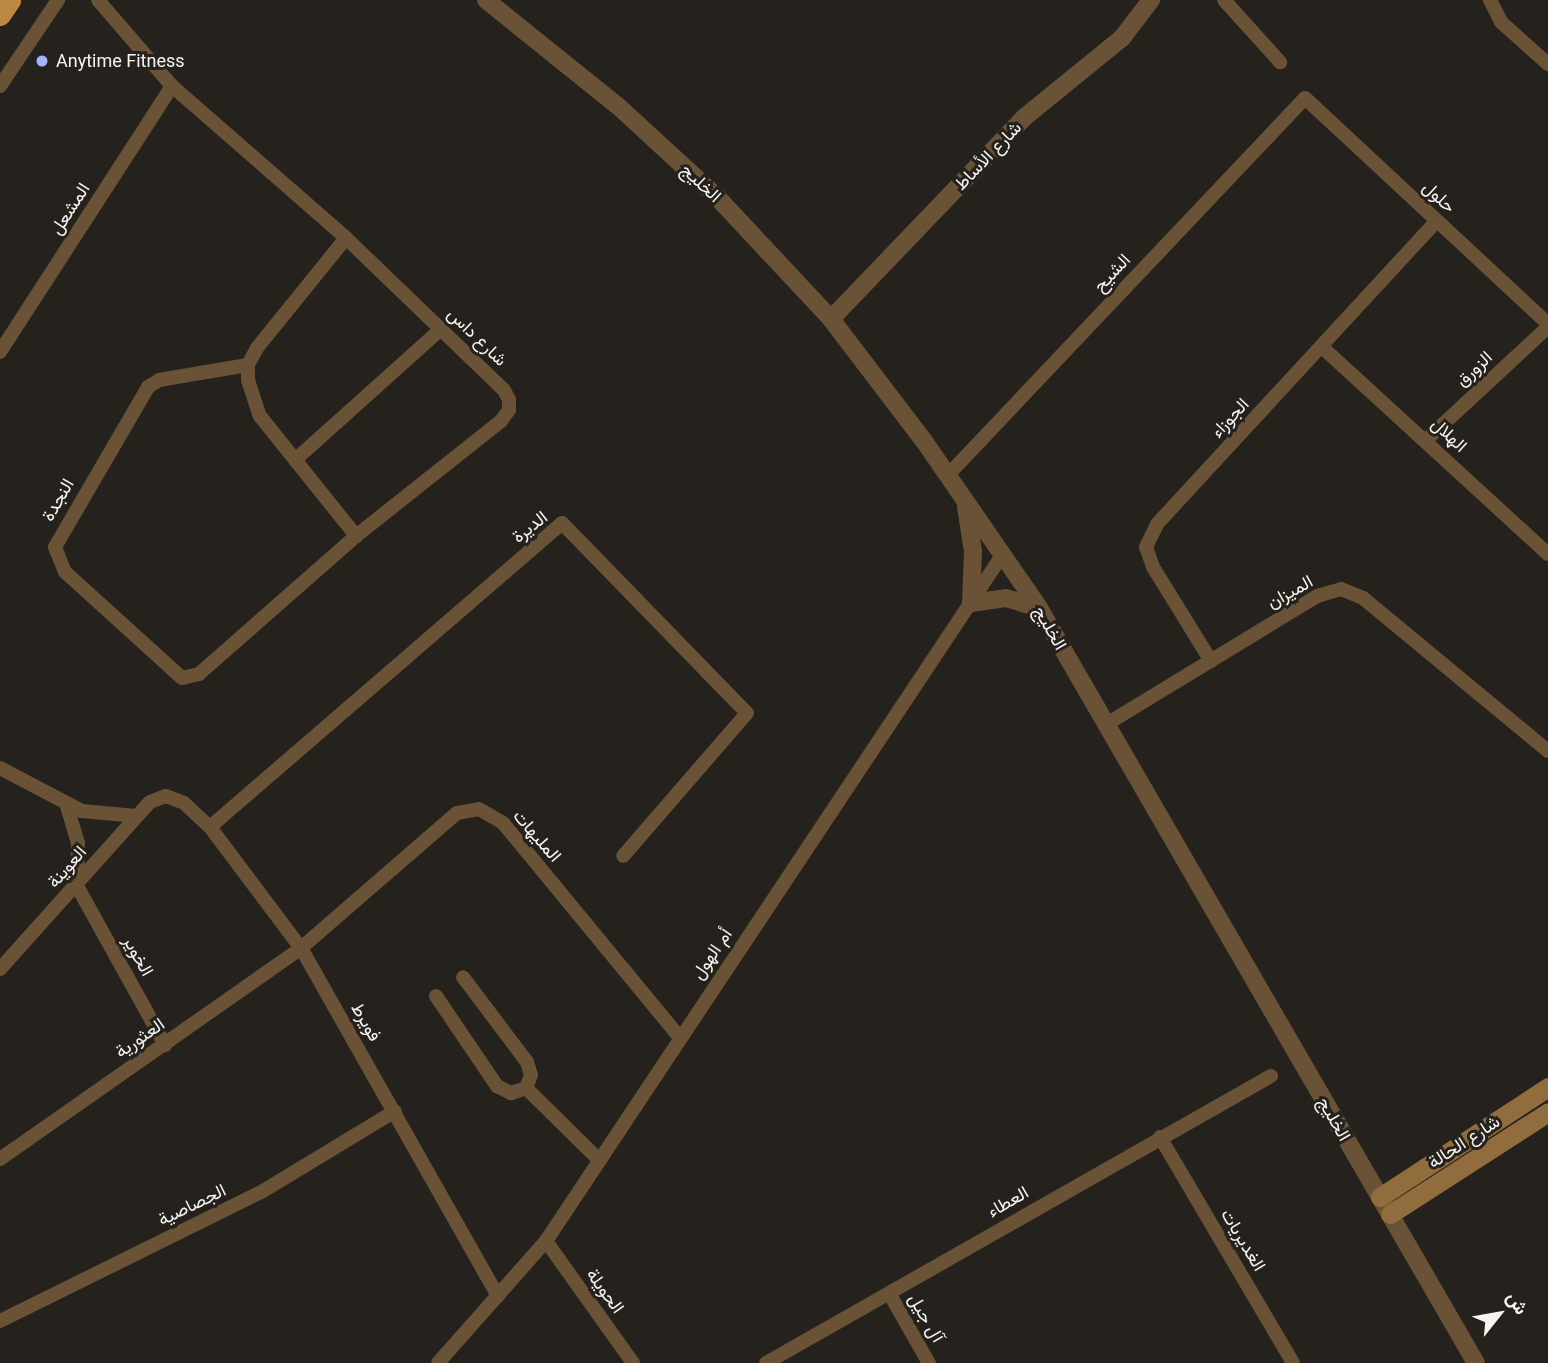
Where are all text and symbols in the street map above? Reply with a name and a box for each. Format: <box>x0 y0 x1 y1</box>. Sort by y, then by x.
place label: Anytime Fitness <box>56 50 185 72</box>
marker: Anytime Fitness <box>34 53 50 69</box>
street label: شارع الأساط <box>950 117 1026 195</box>
street label: الخليج <box>676 159 726 207</box>
street label: حلول <box>1418 176 1460 218</box>
street label: المشعل <box>45 179 95 239</box>
street label: الشيح <box>1089 249 1135 297</box>
street label: شارع داس <box>443 303 511 371</box>
street label: الزورق <box>1451 347 1497 391</box>
street label: الجوزاء <box>1206 394 1254 442</box>
street label: الهلال <box>1427 413 1471 457</box>
street label: النجدة <box>37 475 79 525</box>
street label: الديرة <box>508 506 552 548</box>
street label: الميزان <box>1263 571 1317 613</box>
street label: الخليج <box>1029 602 1071 654</box>
street label: المليهات <box>508 805 566 867</box>
street label: العوينة <box>43 842 91 892</box>
street label: أم الهول <box>687 924 737 984</box>
street label: الخوير <box>118 932 158 980</box>
street label: فويرط <box>346 999 386 1045</box>
street label: العثورية <box>111 1013 169 1063</box>
street label: الخليج <box>1313 1093 1355 1145</box>
street label: شارع الحالة <box>1424 1111 1504 1173</box>
street label: الجصاصية <box>155 1179 229 1231</box>
street label: العطاء <box>984 1182 1032 1222</box>
street label: الغديريات <box>1216 1205 1270 1275</box>
street label: الحويلة <box>581 1264 629 1318</box>
north arrow <box>1464 1279 1534 1349</box>
text: ش <box>1502 1287 1533 1319</box>
street label: آل جيل <box>903 1290 949 1346</box>

